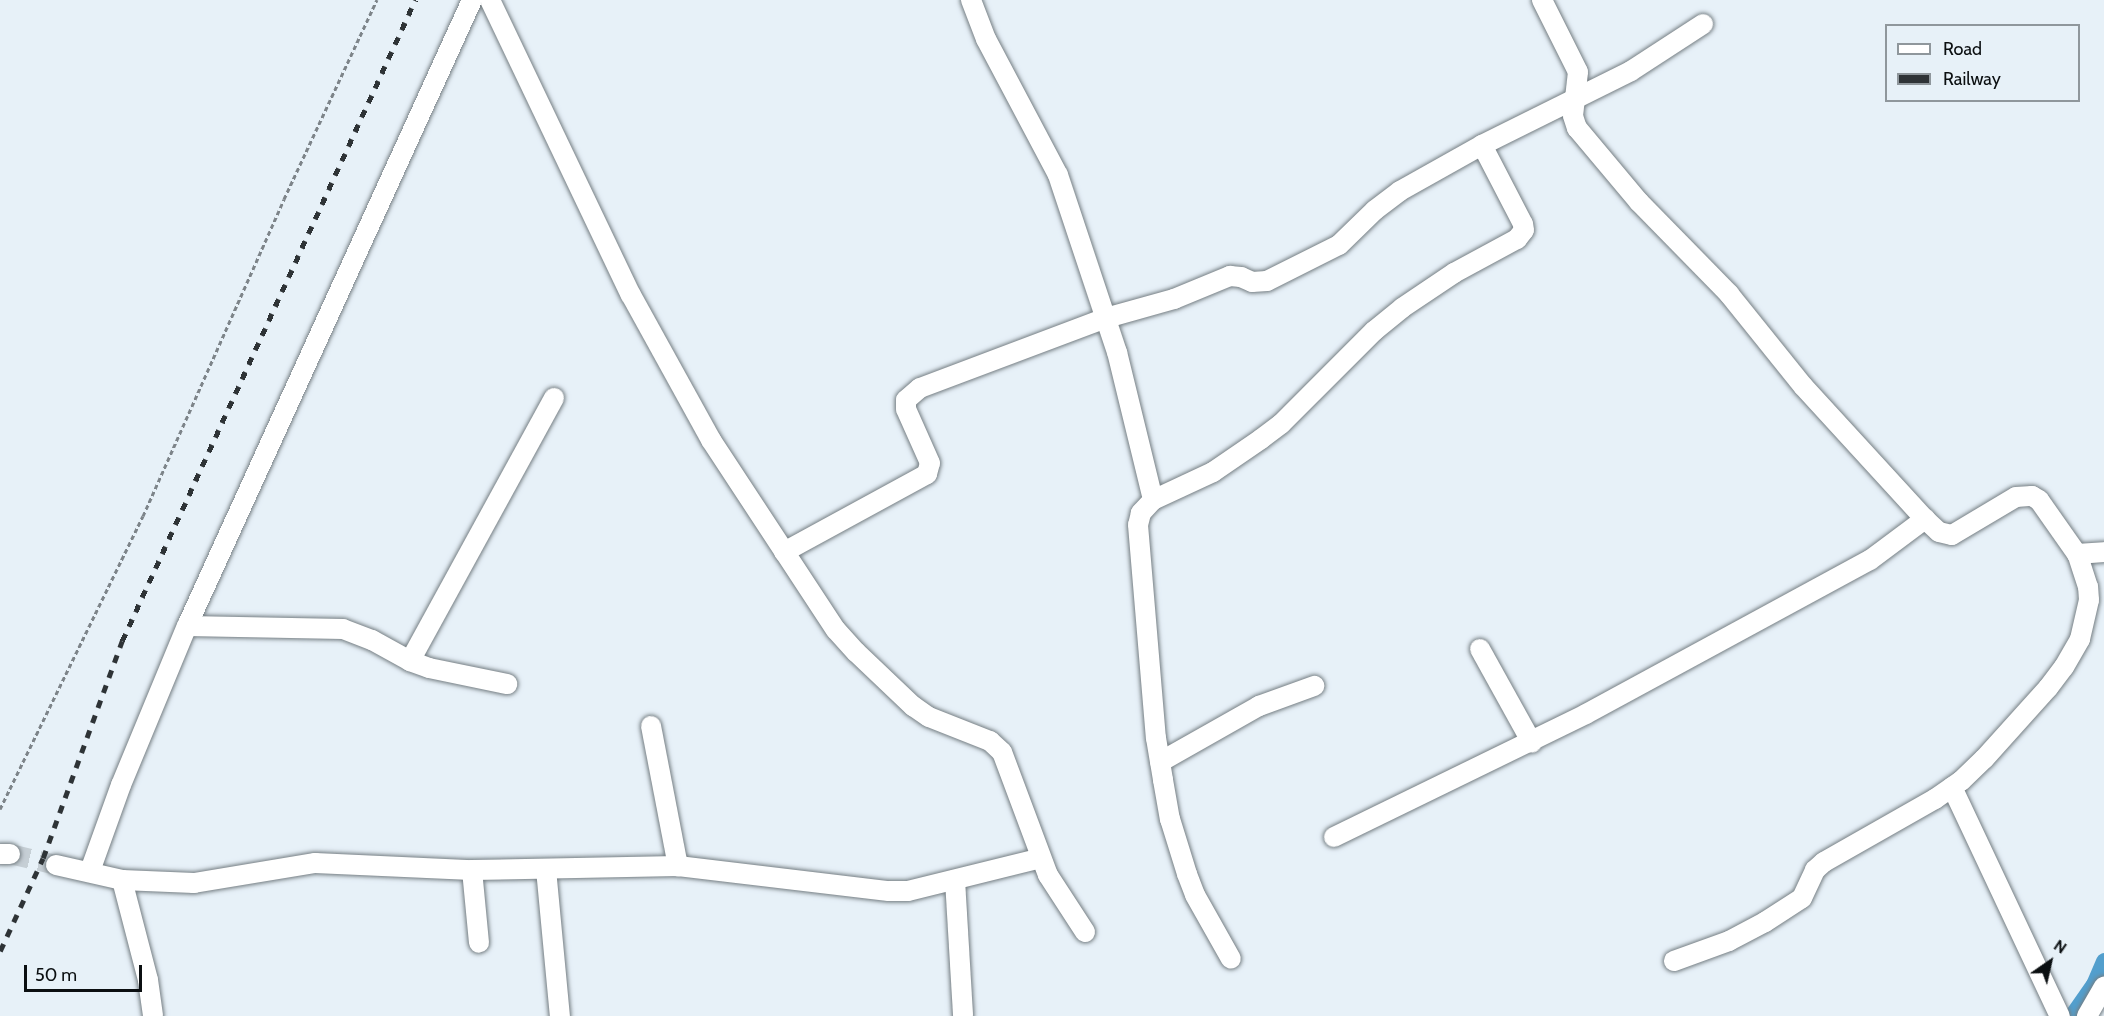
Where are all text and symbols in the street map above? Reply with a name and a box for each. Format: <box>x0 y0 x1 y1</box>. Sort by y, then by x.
legend <box>1885 24 2080 102</box>
text: Road <box>1943 38 1982 60</box>
text: Railway <box>1943 68 2001 90</box>
north arrow <box>2020 932 2080 992</box>
text: N <box>2050 936 2070 958</box>
scale bar <box>27 953 146 991</box>
text: 50 m <box>35 964 77 986</box>

